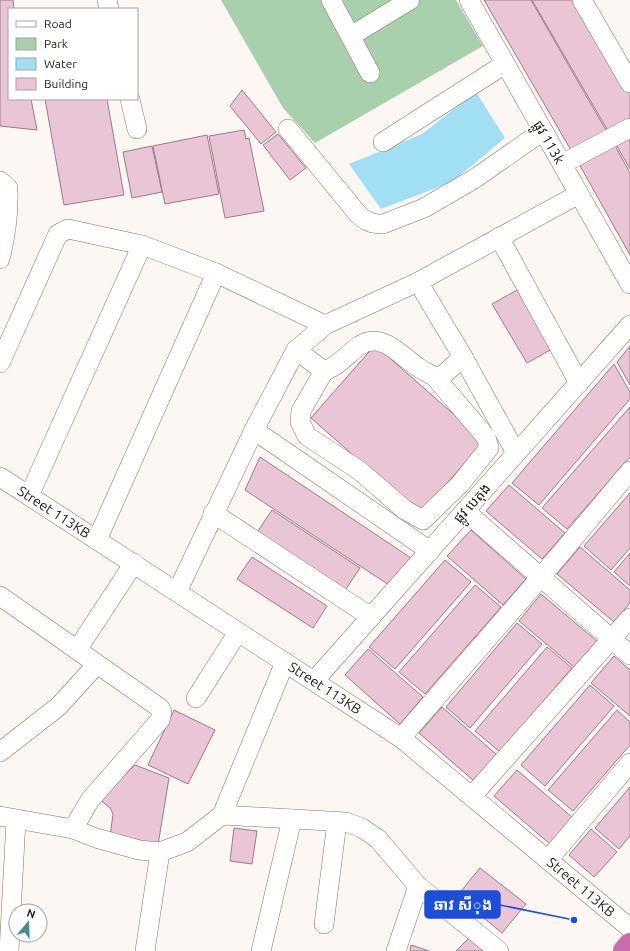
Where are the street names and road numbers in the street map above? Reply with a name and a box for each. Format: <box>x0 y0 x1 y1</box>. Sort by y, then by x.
street label: ផ្លូវ 113k <box>527 117 568 169</box>
street label: ផ្លូវ បេតុង <box>450 480 497 529</box>
street label: Street 113KB <box>15 483 93 541</box>
street label: Street 113KB <box>286 659 364 717</box>
street label: Street 113KB <box>544 854 618 920</box>

